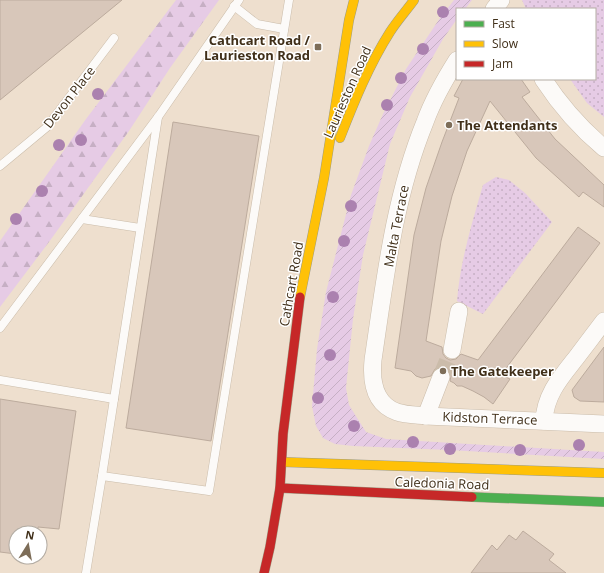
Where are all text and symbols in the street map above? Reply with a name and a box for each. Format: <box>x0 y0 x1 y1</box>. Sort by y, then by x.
legend <box>456 8 596 80</box>
text: Fast <box>492 15 515 32</box>
place label: Cathcart Road / Laurieston Road <box>204 31 311 64</box>
text: Slow <box>492 35 519 52</box>
marker: Cathcart Road / Laurieston Road <box>313 42 323 52</box>
street label: Laurieston Road <box>319 43 375 141</box>
text: Jam <box>491 55 513 72</box>
street label: Devon Place <box>39 62 99 132</box>
place label: The Attendants <box>457 116 557 134</box>
marker: The Attendants <box>444 120 454 130</box>
street label: Malta Terrace <box>379 183 413 269</box>
street label: Cathcart Road <box>275 240 307 328</box>
place label: The Gatekeeper <box>451 362 554 380</box>
marker: The Gatekeeper <box>438 366 448 376</box>
street label: Kidston Terrace <box>442 407 538 429</box>
street label: Caledonia Road <box>394 472 490 494</box>
north arrow <box>8 525 48 565</box>
text: N <box>24 526 36 543</box>

